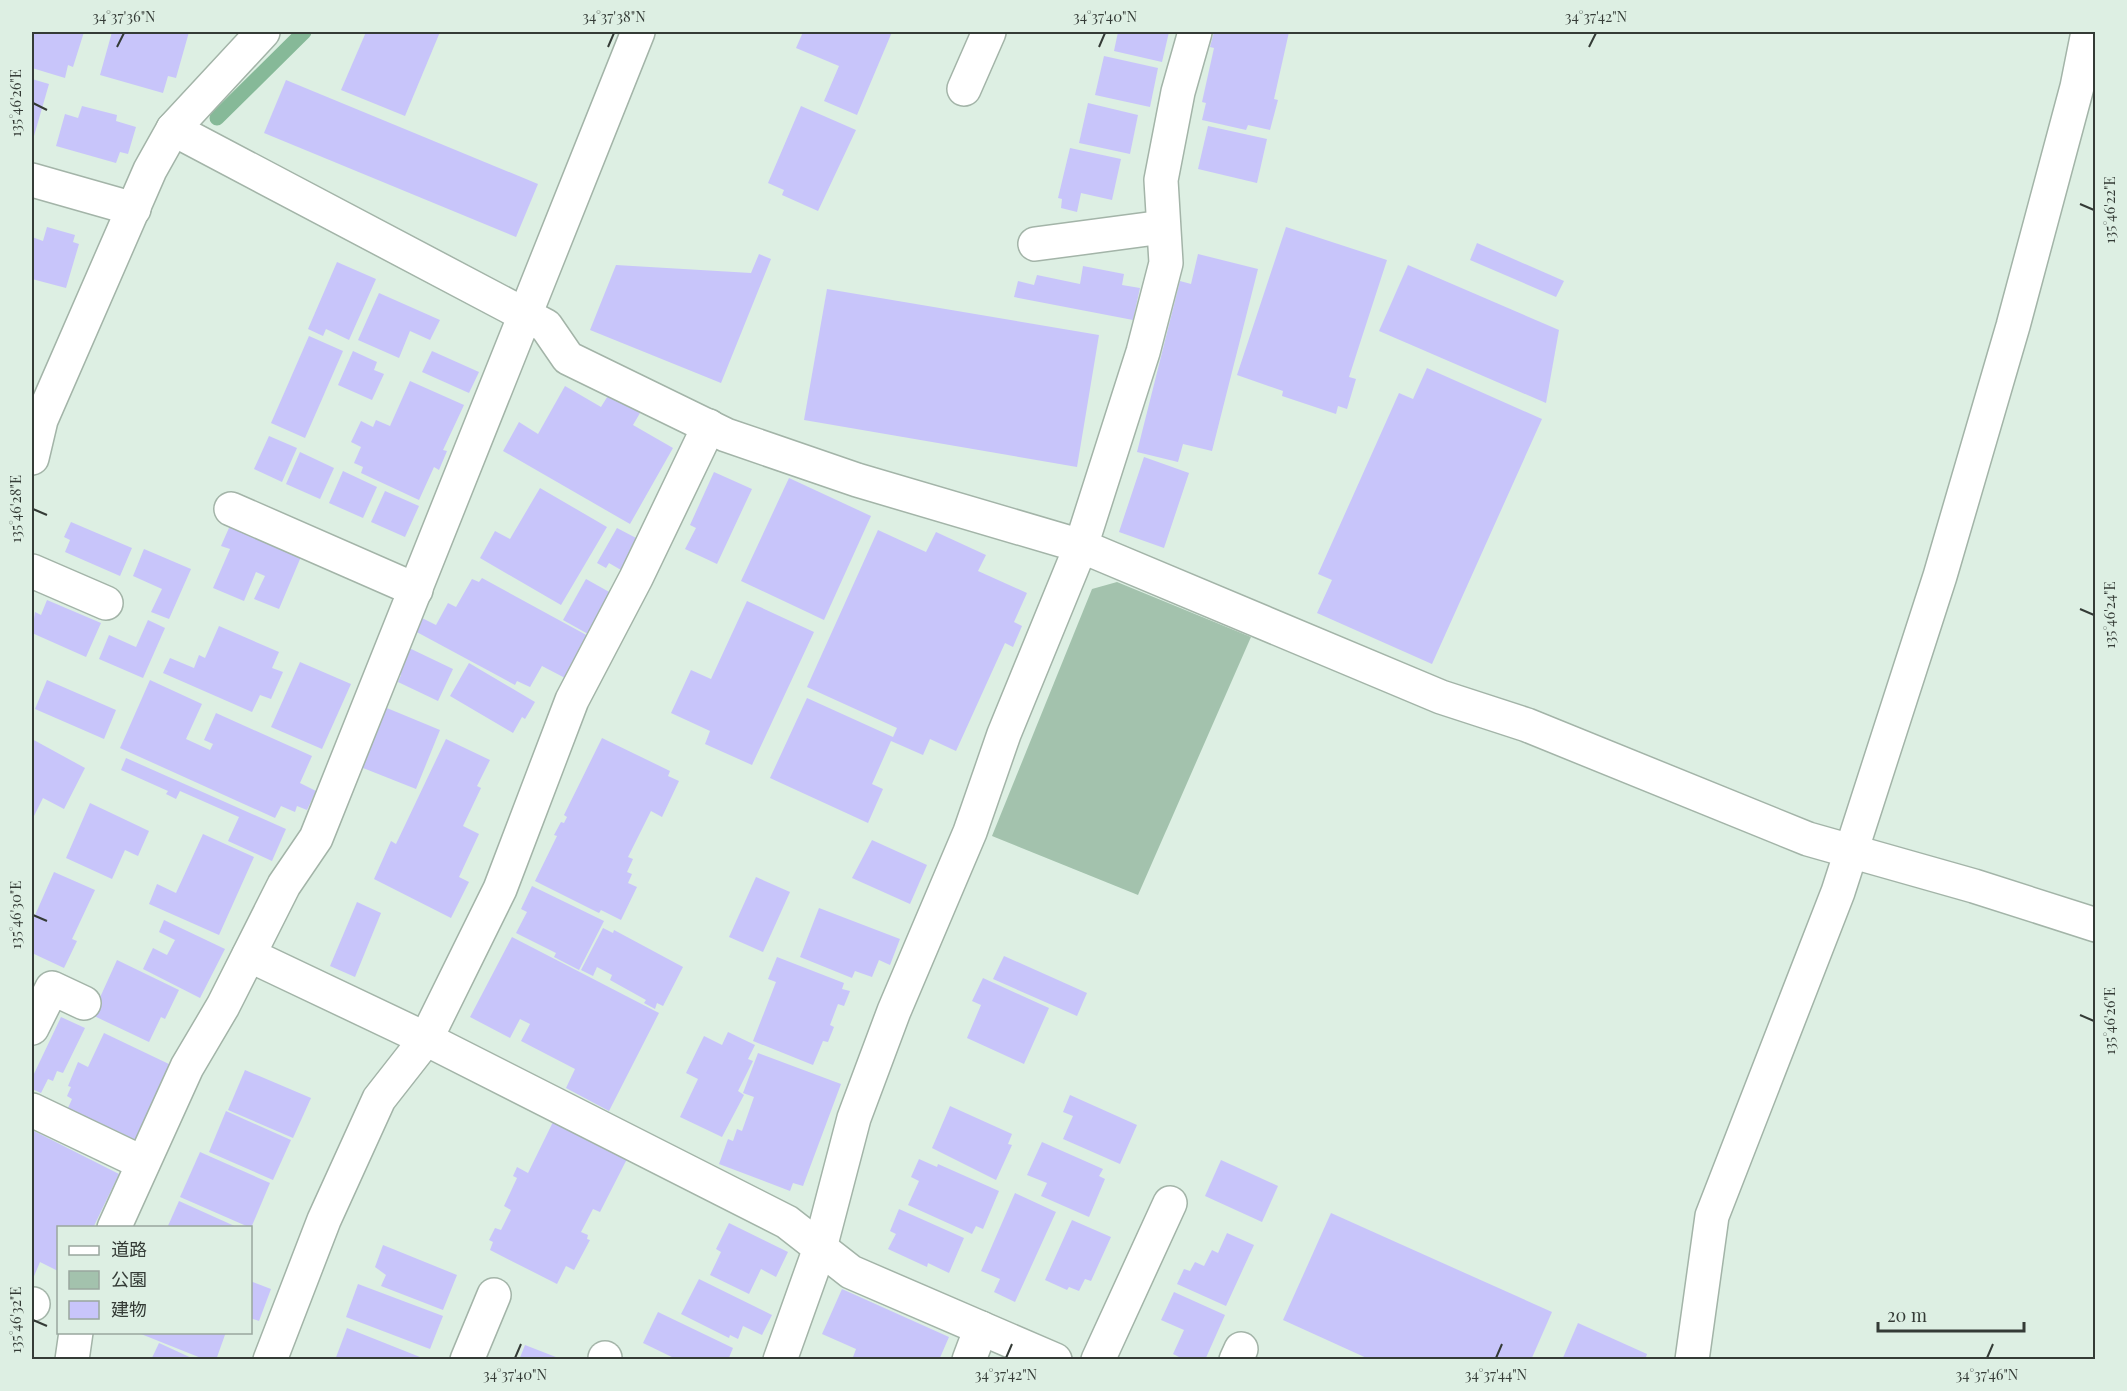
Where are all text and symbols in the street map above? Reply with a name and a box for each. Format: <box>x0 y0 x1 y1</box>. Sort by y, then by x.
text: 34°37'36"N <box>92 6 156 26</box>
text: 34°37'38"N <box>582 6 646 26</box>
text: 34°37'40"N <box>1073 6 1137 26</box>
text: 34°37'42"N <box>1565 6 1628 26</box>
text: 135°46'26"E <box>5 69 25 137</box>
text: 135°46'22"E <box>2099 176 2119 244</box>
text: 135°46'28"E <box>5 475 25 543</box>
text: 135°46'24"E <box>2099 581 2119 649</box>
text: 135°46'30"E <box>5 881 25 949</box>
text: 135°46'26"E <box>2099 987 2119 1055</box>
legend <box>57 1226 252 1334</box>
text: 道路 <box>111 1237 147 1261</box>
text: 公園 <box>111 1267 147 1291</box>
text: 135°46'32"E <box>5 1287 25 1353</box>
scale bar <box>1878 1295 2024 1333</box>
text: 建物 <box>111 1297 147 1321</box>
text: 20 m <box>1887 1303 1927 1327</box>
text: 34°37'40"N <box>483 1364 547 1384</box>
text: 34°37'42"N <box>975 1364 1038 1384</box>
text: 34°37'44"N <box>1465 1364 1528 1384</box>
text: 34°37'46"N <box>1956 1364 2019 1384</box>

